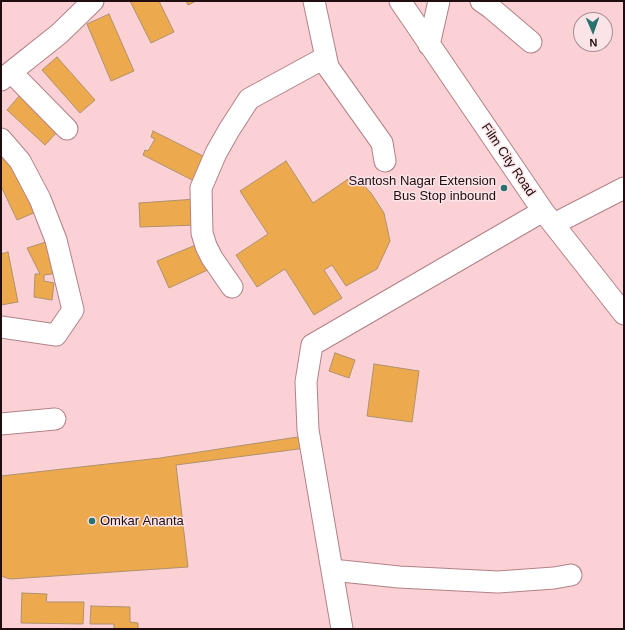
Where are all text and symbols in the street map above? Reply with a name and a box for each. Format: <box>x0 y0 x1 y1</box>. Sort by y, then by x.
north arrow <box>573 12 613 52</box>
text: N <box>589 37 598 49</box>
street label: Film City Road <box>478 120 538 200</box>
place label: Santosh Nagar Extension Bus Stop inbound <box>349 173 496 204</box>
marker: Santosh Nagar Extension Bus Stop inbound <box>499 183 509 193</box>
place label: Omkar Ananta <box>100 513 184 529</box>
marker: Omkar Ananta <box>87 516 97 526</box>

